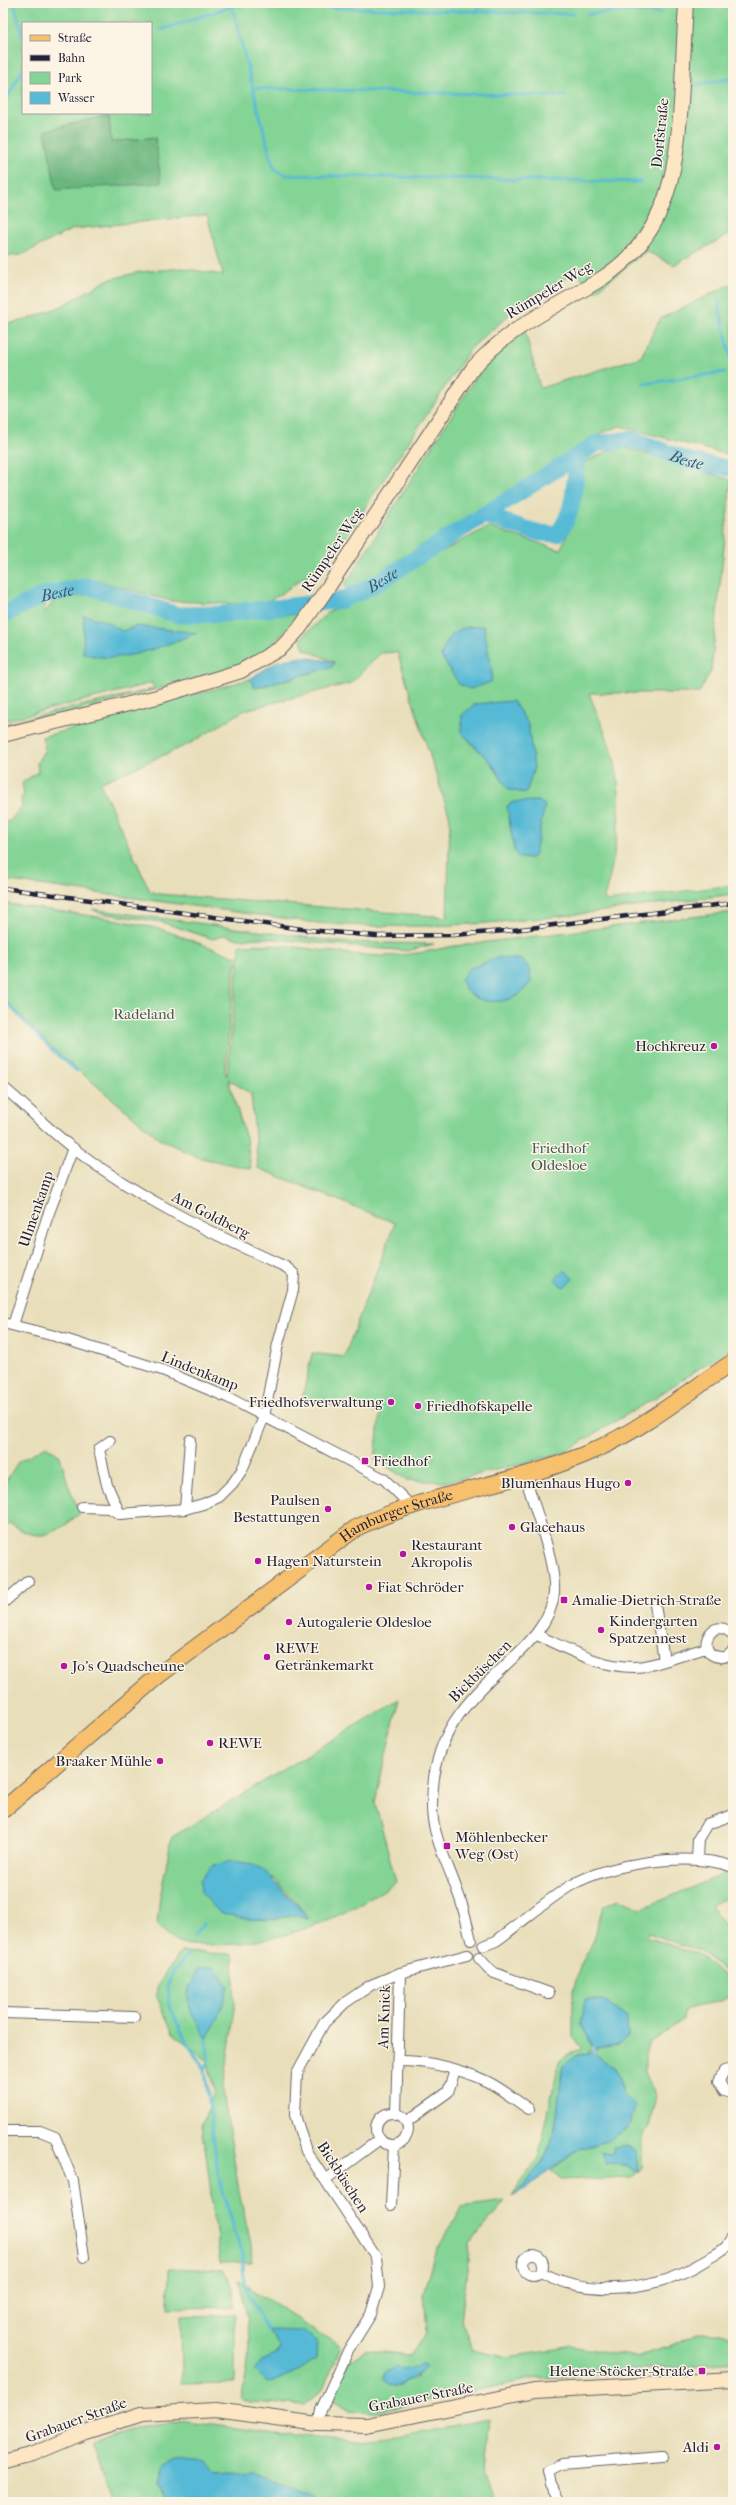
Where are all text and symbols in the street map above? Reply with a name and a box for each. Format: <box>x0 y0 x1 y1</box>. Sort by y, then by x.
legend <box>22 22 152 114</box>
text: Straße <box>58 31 92 45</box>
text: Bahn <box>58 51 85 65</box>
text: Park <box>58 71 83 85</box>
text: Wasser <box>57 91 95 105</box>
street label: Dorfstraße <box>647 97 673 169</box>
street label: Rümpeler Weg <box>503 257 596 323</box>
water label: Beste <box>667 445 705 473</box>
street label: Rümpeler Weg <box>297 504 367 595</box>
water label: Beste <box>362 562 402 597</box>
water label: Beste <box>38 579 76 605</box>
park label: Radeland <box>113 1005 176 1023</box>
place label: Hochkreuz <box>635 1037 706 1055</box>
marker: Hochkreuz <box>709 1041 719 1051</box>
park label: Friedhof Oldesloe <box>531 1139 590 1174</box>
street label: Ulmenkamp <box>15 1168 57 1250</box>
street label: Am Goldberg <box>168 1187 254 1243</box>
street label: Lindenkamp <box>159 1347 241 1395</box>
place label: Friedhofsverwaltung <box>249 1393 384 1411</box>
marker: Friedhofsverwaltung <box>386 1397 396 1407</box>
place label: Friedhofskapelle <box>426 1397 533 1415</box>
marker: Friedhofskapelle <box>413 1401 423 1411</box>
place label: Friedhof <box>373 1452 431 1470</box>
marker: Friedhof <box>360 1456 370 1466</box>
place label: Blumenhaus Hugo <box>501 1474 620 1492</box>
marker: Blumenhaus Hugo <box>623 1478 633 1488</box>
street label: Hamburger Straße <box>336 1485 455 1546</box>
place label: Paulsen Bestattungen <box>233 1491 320 1526</box>
marker: Paulsen Bestattungen <box>323 1504 333 1514</box>
place label: Glacehaus <box>520 1518 585 1536</box>
marker: Glacehaus <box>507 1522 517 1532</box>
place label: Restaurant Akropolis <box>410 1536 483 1571</box>
marker: Restaurant Akropolis <box>398 1549 408 1559</box>
place label: Hagen Naturstein <box>266 1552 382 1570</box>
marker: Hagen Naturstein <box>253 1556 263 1566</box>
place label: Fiat Schröder <box>377 1578 464 1596</box>
marker: Fiat Schröder <box>364 1582 374 1592</box>
place label: Amalie-Dietrich-Straße <box>571 1591 722 1609</box>
marker: Amalie-Dietrich-Straße <box>559 1595 569 1605</box>
place label: Kindergarten Spatzennest <box>609 1612 698 1647</box>
place label: Autogalerie Oldesloe <box>296 1613 432 1631</box>
marker: Autogalerie Oldesloe <box>284 1617 294 1627</box>
marker: Kindergarten Spatzennest <box>596 1625 606 1635</box>
street label: Bickbüschen <box>445 1636 515 1706</box>
place label: REWE Getränkemarkt <box>275 1639 375 1674</box>
marker: REWE Getränkemarkt <box>262 1652 272 1662</box>
place label: Jo's Quadscheune <box>71 1657 185 1675</box>
marker: Jo's Quadscheune <box>59 1661 69 1671</box>
place label: REWE <box>218 1734 262 1752</box>
marker: REWE <box>205 1738 215 1748</box>
place label: Braaker Mühle <box>56 1752 153 1770</box>
marker: Braaker Mühle <box>155 1756 165 1766</box>
place label: Möhlenbecker Weg (Ost) <box>454 1828 548 1863</box>
marker: Möhlenbecker Weg (Ost) <box>442 1841 452 1851</box>
street label: Am Knick <box>374 1985 394 2050</box>
street label: Bickbüschen <box>313 2138 373 2216</box>
place label: Helene-Stöcker-Straße <box>549 2362 695 2380</box>
marker: Helene-Stöcker-Straße <box>697 2366 707 2376</box>
street label: Grabauer Straße <box>367 2378 475 2416</box>
street label: Grabauer Straße <box>23 2393 130 2447</box>
place label: Aldi <box>682 2438 710 2456</box>
marker: Aldi <box>712 2442 722 2452</box>

